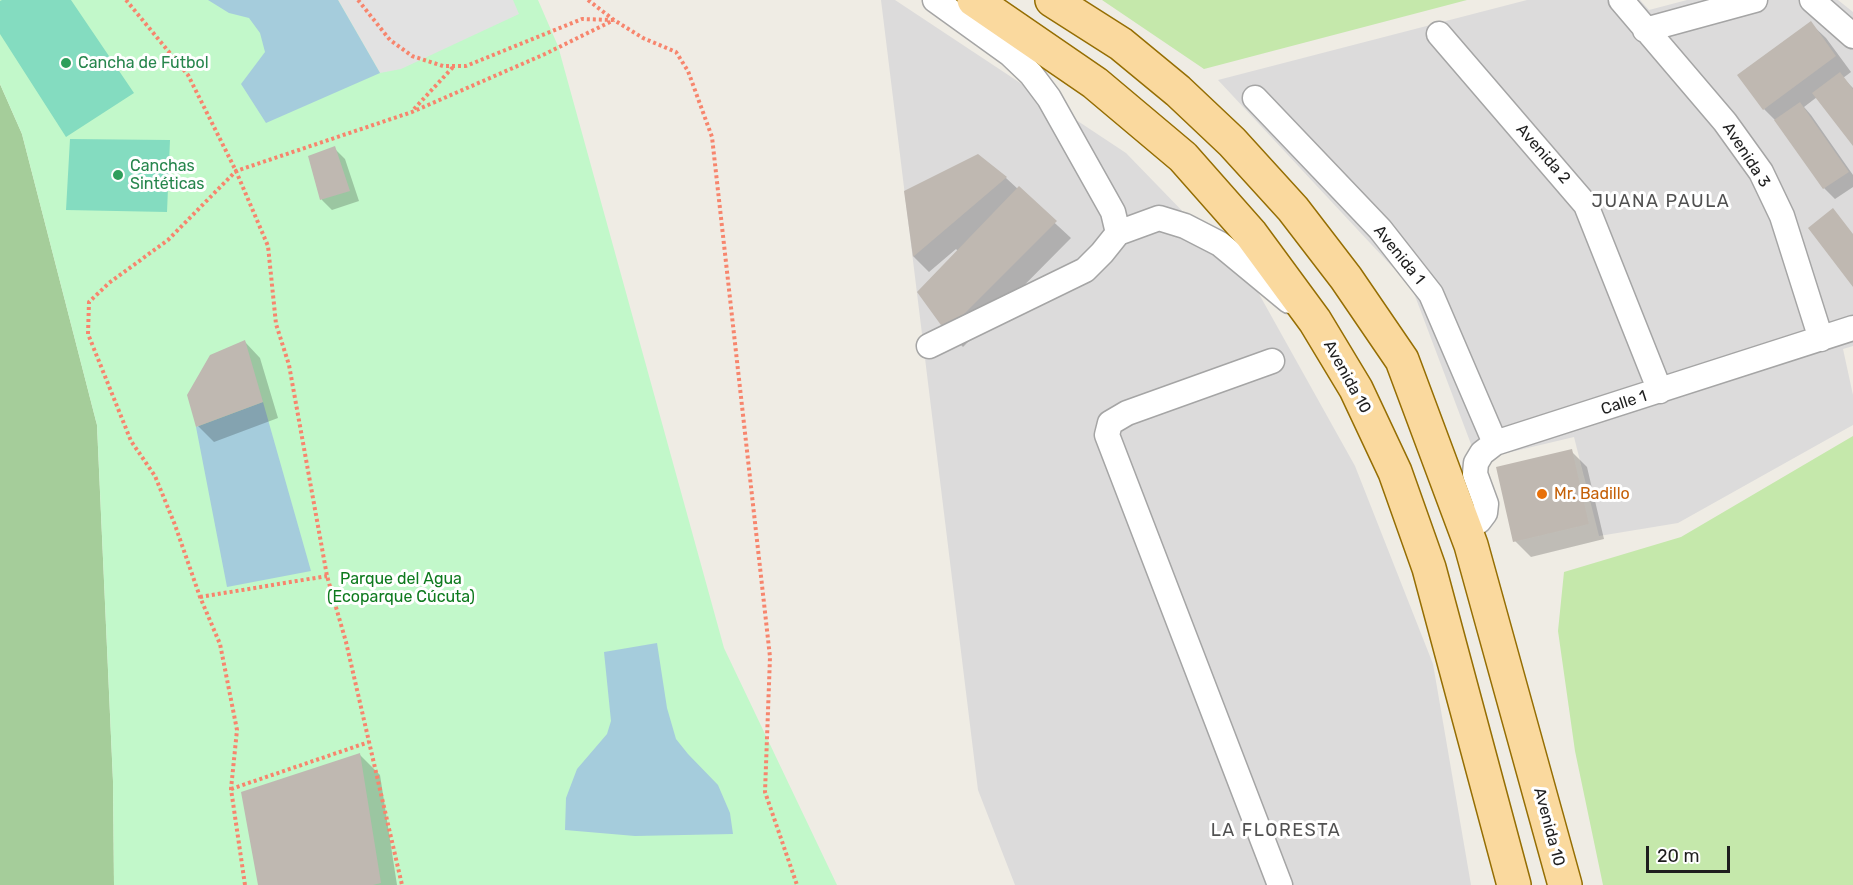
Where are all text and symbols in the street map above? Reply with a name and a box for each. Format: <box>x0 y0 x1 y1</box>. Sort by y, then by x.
place label: Cancha de Fútbol <box>78 53 209 73</box>
marker: Cancha de Fútbol <box>59 56 73 70</box>
street label: Avenida 3 <box>1718 119 1774 191</box>
street label: Avenida 2 <box>1512 120 1574 188</box>
place label: Canchas Sintéticas <box>130 156 205 194</box>
marker: Canchas Sintéticas <box>111 168 125 182</box>
district label: JUANA PAULA <box>1592 191 1730 213</box>
street label: Avenida 1 <box>1369 222 1429 288</box>
street label: Avenida 10 <box>1319 337 1375 417</box>
street label: Calle 1 <box>1599 387 1649 419</box>
place label: Mr. Badillo <box>1554 484 1630 504</box>
marker: Mr. Badillo <box>1535 487 1549 501</box>
park label: Parque del Agua (Ecoparque Cúcuta) <box>327 569 475 607</box>
street label: Avenida 10 <box>1529 786 1569 868</box>
district label: LA FLORESTA <box>1211 820 1341 842</box>
scale bar <box>1649 834 1733 872</box>
text: 20 m <box>1657 845 1699 867</box>

